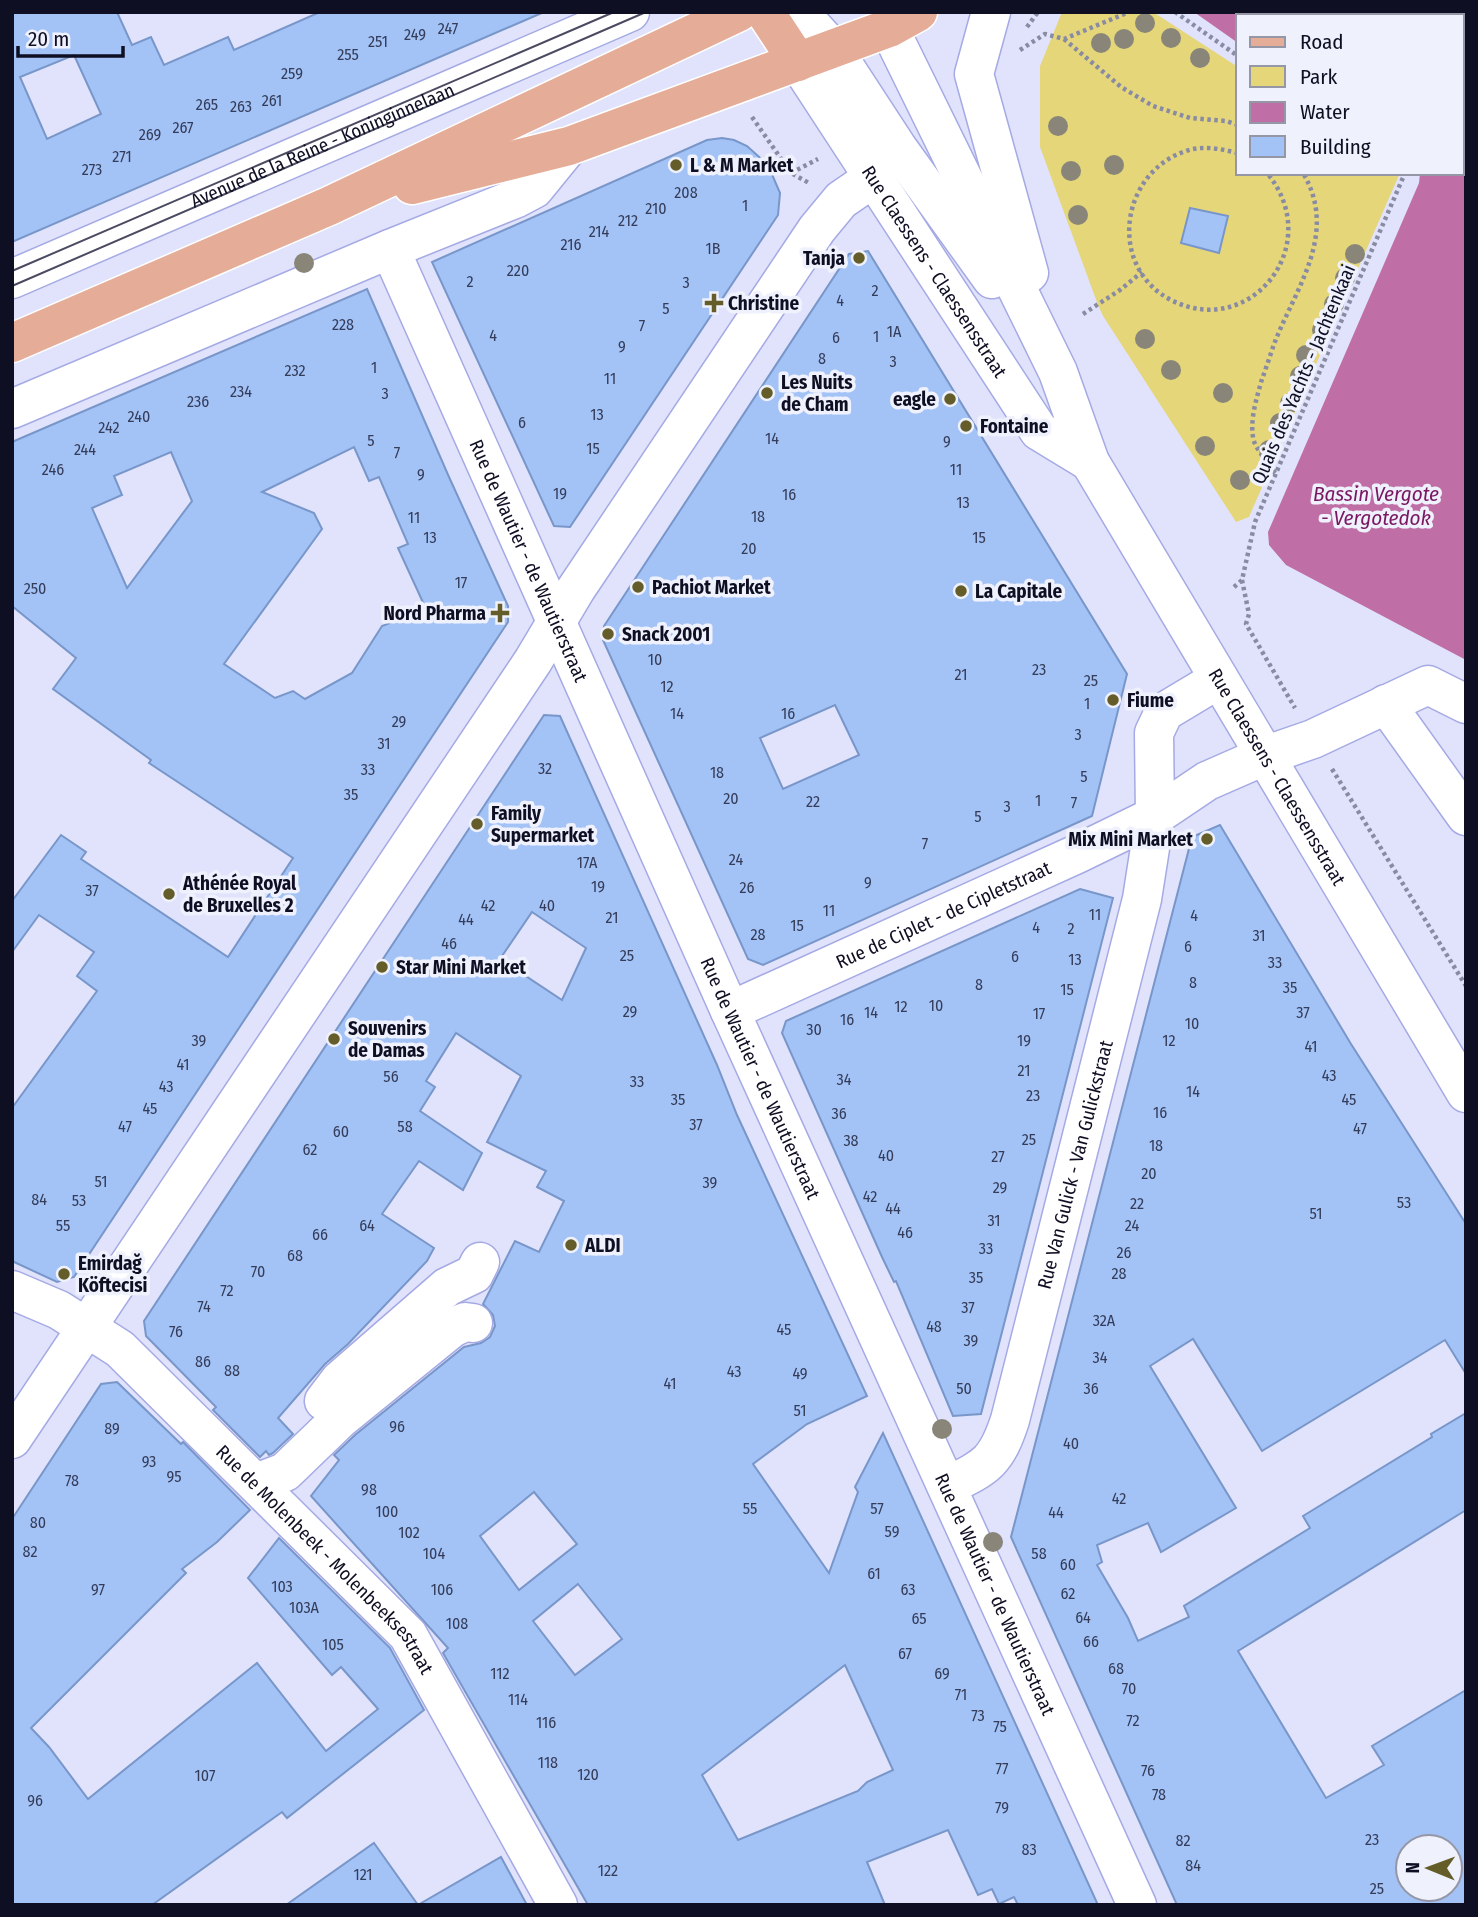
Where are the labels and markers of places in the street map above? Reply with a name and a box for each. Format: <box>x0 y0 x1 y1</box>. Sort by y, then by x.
place label: L & M Market <box>690 154 794 177</box>
marker: L & M Market <box>668 157 684 173</box>
place label: Tanja <box>803 247 845 270</box>
marker: Tanja <box>851 250 867 266</box>
place label: Christine <box>728 292 799 315</box>
marker: Christine <box>706 295 722 311</box>
place label: Les Nuits de Cham <box>781 371 853 416</box>
marker: Les Nuits de Cham <box>759 385 775 401</box>
place label: eagle <box>893 388 936 411</box>
marker: eagle <box>942 391 958 407</box>
place label: Fontaine <box>980 415 1049 438</box>
marker: Fontaine <box>958 418 974 434</box>
place label: Pachiot Market <box>652 576 771 599</box>
marker: Pachiot Market <box>630 579 646 595</box>
place label: La Capitale <box>975 580 1062 603</box>
marker: La Capitale <box>953 583 969 599</box>
place label: Nord Pharma <box>383 602 486 625</box>
marker: Nord Pharma <box>492 605 508 621</box>
place label: Snack 2001 <box>622 623 710 646</box>
marker: Snack 2001 <box>600 626 616 642</box>
place label: Fiume <box>1127 689 1174 712</box>
marker: Fiume <box>1105 692 1121 708</box>
place label: Family Supermarket <box>491 802 595 847</box>
marker: Family Supermarket <box>469 816 485 832</box>
place label: Mix Mini Market <box>1068 828 1193 851</box>
marker: Mix Mini Market <box>1199 831 1215 847</box>
place label: Athénée Royal de Bruxelles 2 <box>182 872 297 917</box>
marker: Athénée Royal de Bruxelles 2 <box>161 886 177 902</box>
place label: Star Mini Market <box>396 956 526 979</box>
marker: Star Mini Market <box>374 959 390 975</box>
place label: Souvenirs de Damas <box>348 1017 427 1062</box>
marker: Souvenirs de Damas <box>326 1031 342 1047</box>
place label: ALDI <box>584 1234 621 1257</box>
marker: ALDI <box>563 1237 579 1253</box>
place label: Emirdağ Köftecisi <box>78 1252 148 1297</box>
marker: Emirdağ Köftecisi <box>56 1266 72 1282</box>

